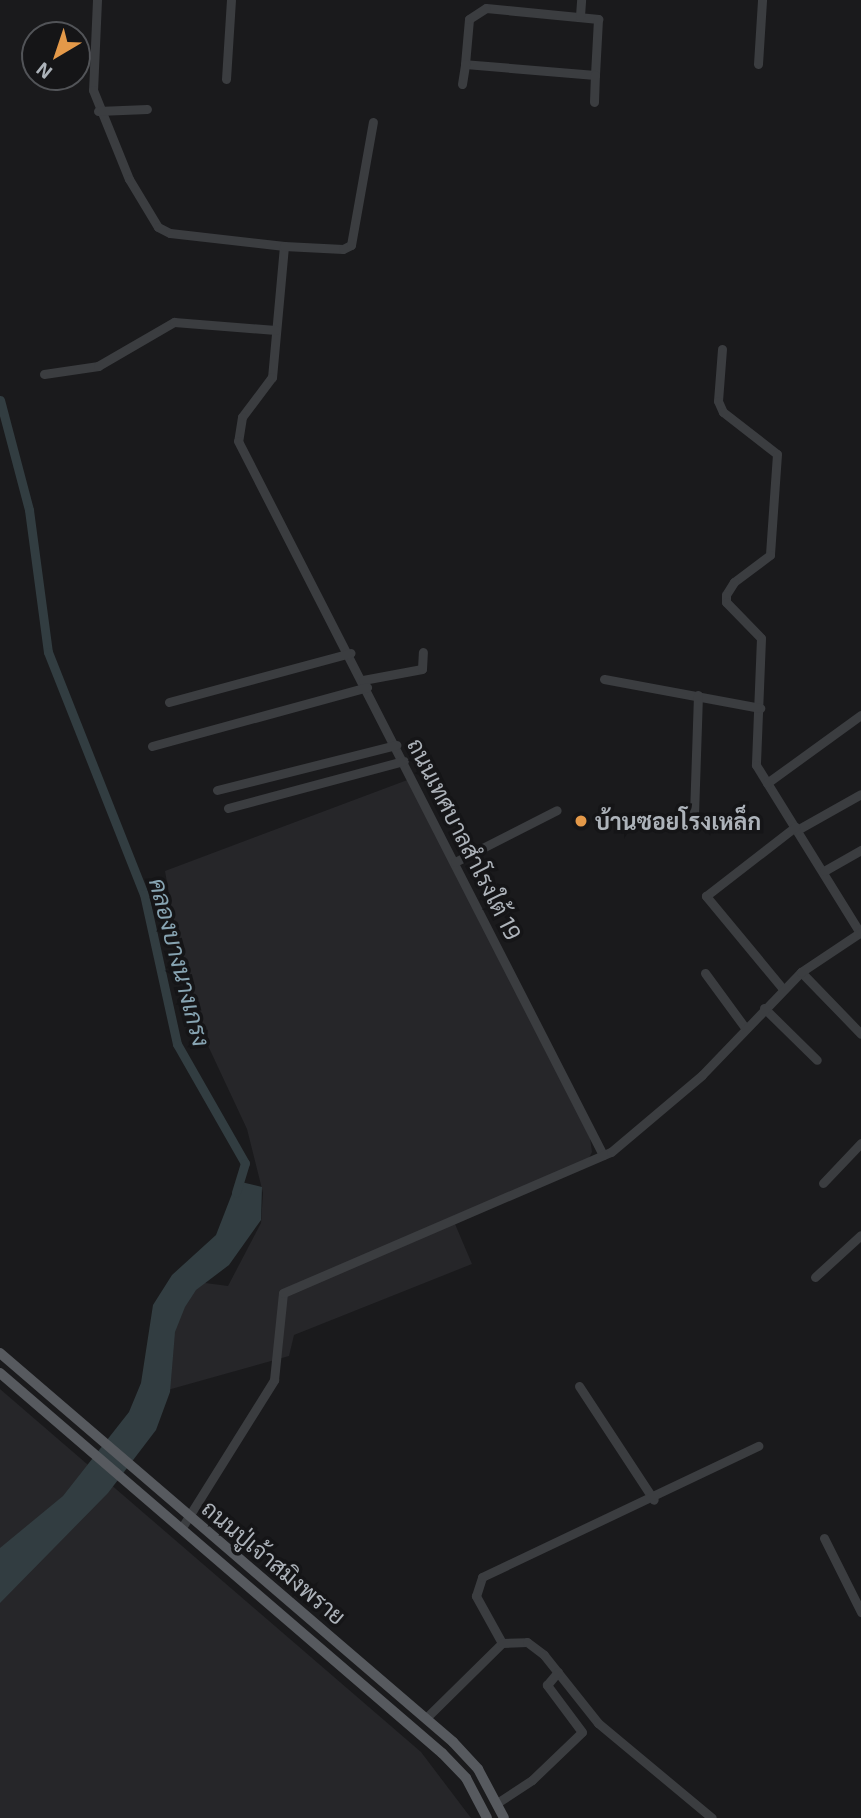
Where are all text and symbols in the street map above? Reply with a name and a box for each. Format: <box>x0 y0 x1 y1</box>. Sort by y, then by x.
north arrow <box>21 21 91 91</box>
text: N <box>31 58 56 84</box>
street label: ถนนเทศบาลสำโรงใต้ 19 <box>402 733 528 945</box>
place label: บ้านซอยโรงเหล็ก <box>595 807 761 835</box>
marker: บ้านซอยโรงเหล็ก <box>573 813 589 829</box>
water label: คลองบางนางเกรง <box>144 875 216 1049</box>
street label: ถนนปู่เจ้าสมิงพราย <box>197 1494 351 1630</box>

